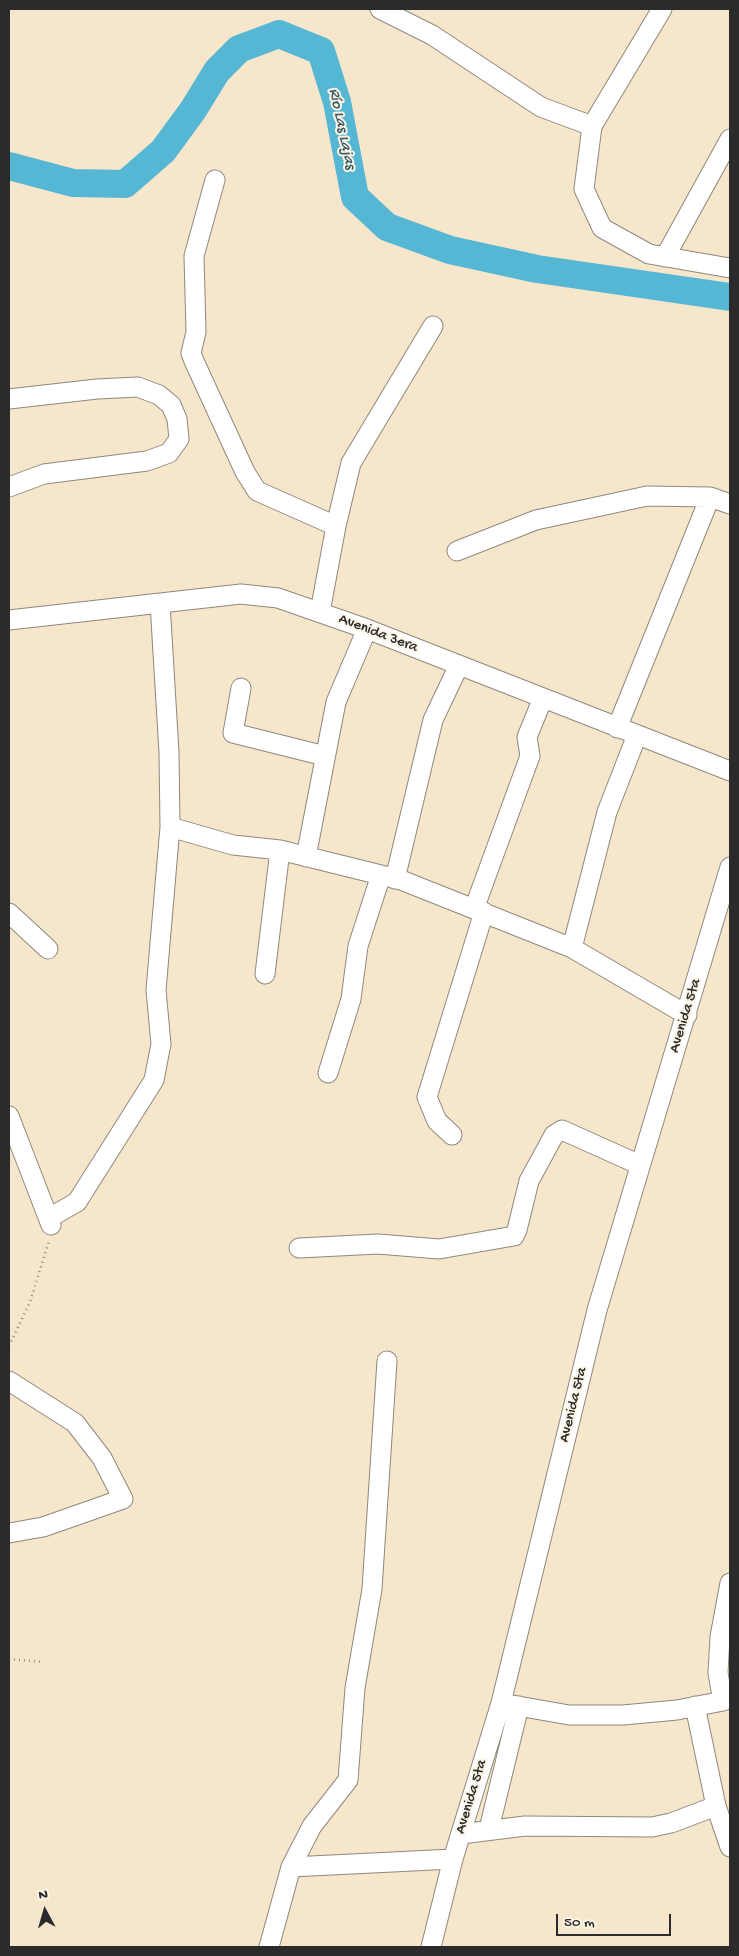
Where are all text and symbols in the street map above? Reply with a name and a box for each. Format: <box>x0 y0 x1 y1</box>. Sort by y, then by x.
water label: Río Las Lajas <box>323 87 359 171</box>
street label: Avenida 3era <box>336 611 420 657</box>
street label: Avenida 5ta <box>666 977 706 1055</box>
street label: Avenida 5ta <box>556 1366 592 1444</box>
street label: Avenida 5ta <box>452 1758 492 1836</box>
north arrow <box>20 1886 70 1936</box>
text: N <box>38 1887 49 1905</box>
scale bar <box>559 1904 674 1936</box>
text: 50 m <box>564 1914 595 1932</box>

